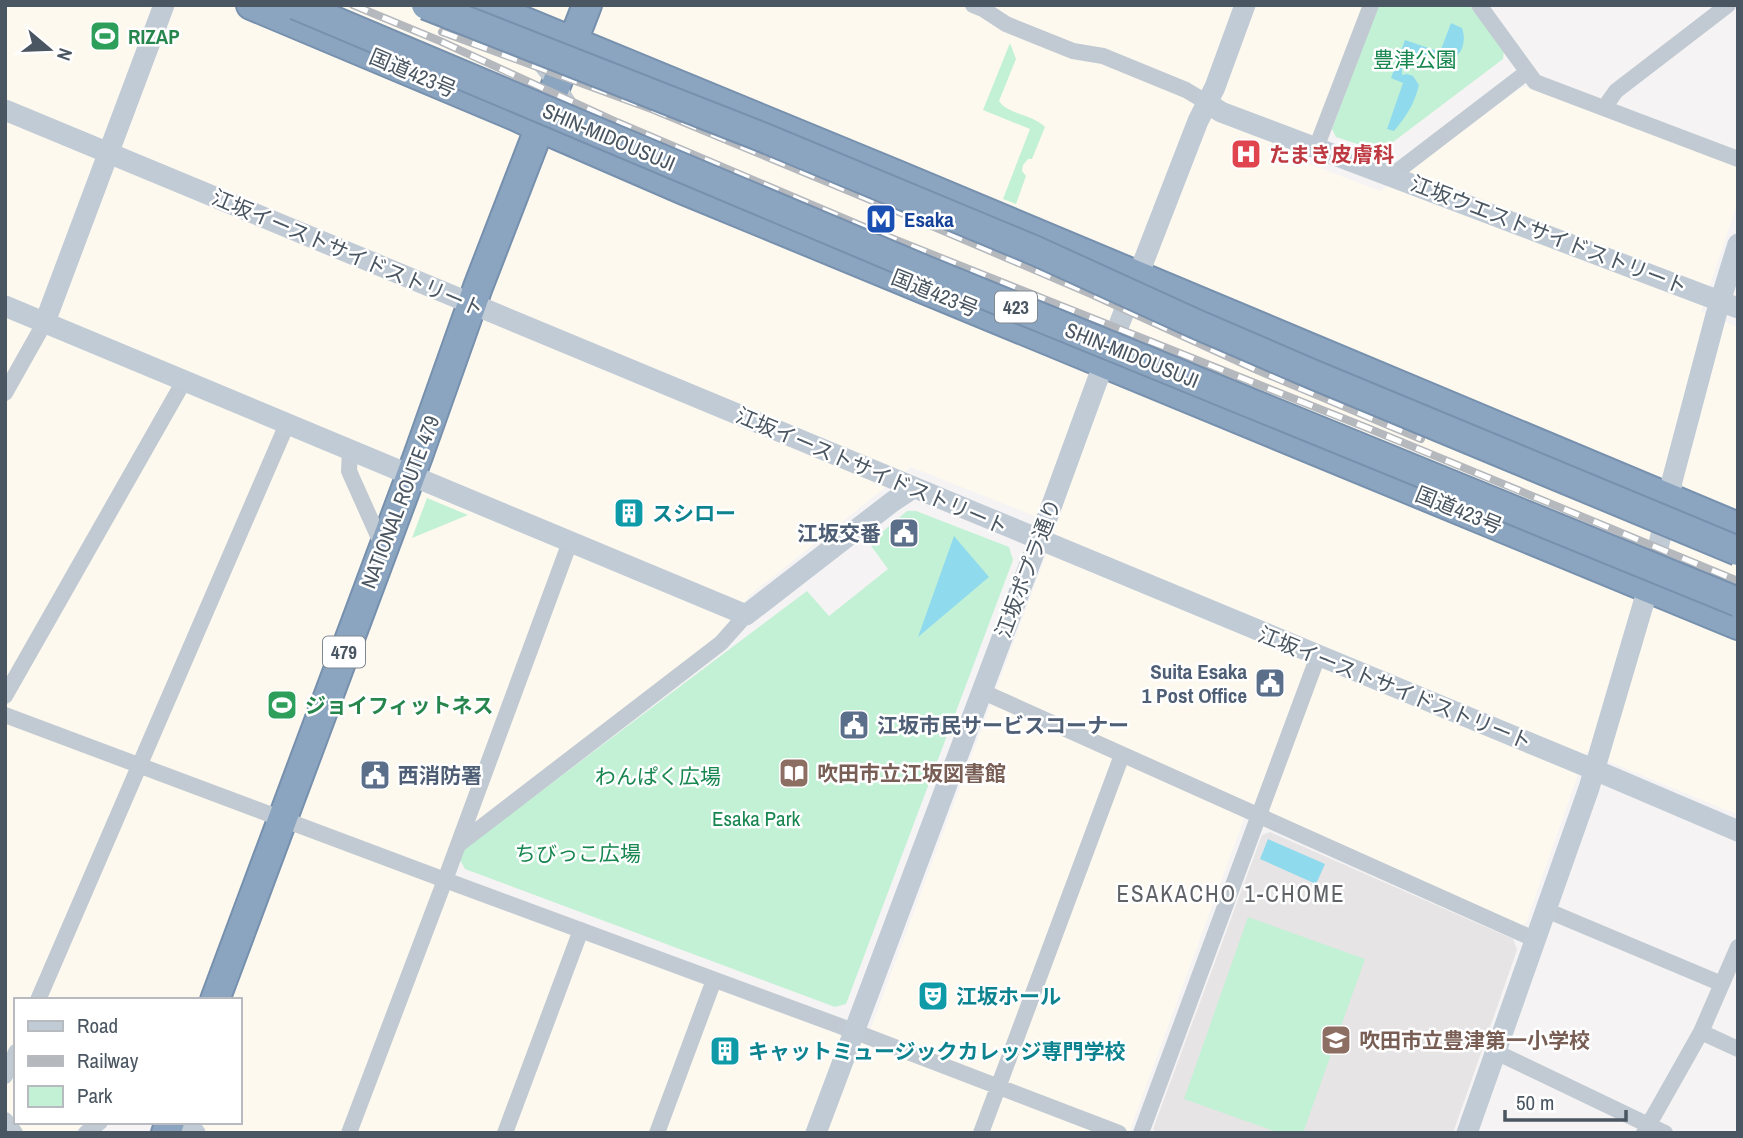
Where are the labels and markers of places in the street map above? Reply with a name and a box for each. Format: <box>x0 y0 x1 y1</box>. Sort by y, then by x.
sports icon: RIZAP <box>88 19 122 53</box>
place label: RIZAP <box>128 22 180 51</box>
hospital icon: たまき皮膚科 <box>1229 137 1263 171</box>
place label: たまき皮膚科 <box>1269 140 1394 169</box>
metro station icon: Esaka <box>864 202 898 236</box>
place label: Esaka <box>904 205 954 234</box>
building icon: スシロー <box>612 496 646 530</box>
place label: スシロー <box>652 499 736 528</box>
public building icon: 江坂交番 <box>887 516 921 550</box>
place label: 江坂交番 <box>797 519 881 548</box>
place label: Suita Esaka 1 Post Office <box>1142 657 1247 710</box>
public building icon: Suita Esaka 1 Post Office <box>1253 666 1287 700</box>
sports icon: ジョイフィットネス <box>265 688 299 722</box>
place label: ジョイフィットネス <box>305 691 494 720</box>
public building icon: 江坂市民サービスコーナー <box>837 708 871 742</box>
place label: 江坂市民サービスコーナー <box>877 711 1129 740</box>
library icon: 吹田市立江坂図書館 <box>777 756 811 790</box>
public building icon: 西消防署 <box>358 758 392 792</box>
place label: 吹田市立江坂図書館 <box>817 759 1006 788</box>
place label: 西消防署 <box>398 761 482 790</box>
theatre icon: 江坂ホール <box>916 979 950 1013</box>
place label: 江坂ホール <box>956 982 1061 1011</box>
school or university icon: 吹田市立豊津第一小学校 <box>1319 1023 1353 1057</box>
place label: 吹田市立豊津第一小学校 <box>1359 1026 1590 1055</box>
building icon: キャットミュージックカレッジ専門学校 <box>708 1034 742 1068</box>
place label: キャットミュージックカレッジ専門学校 <box>748 1037 1126 1066</box>

